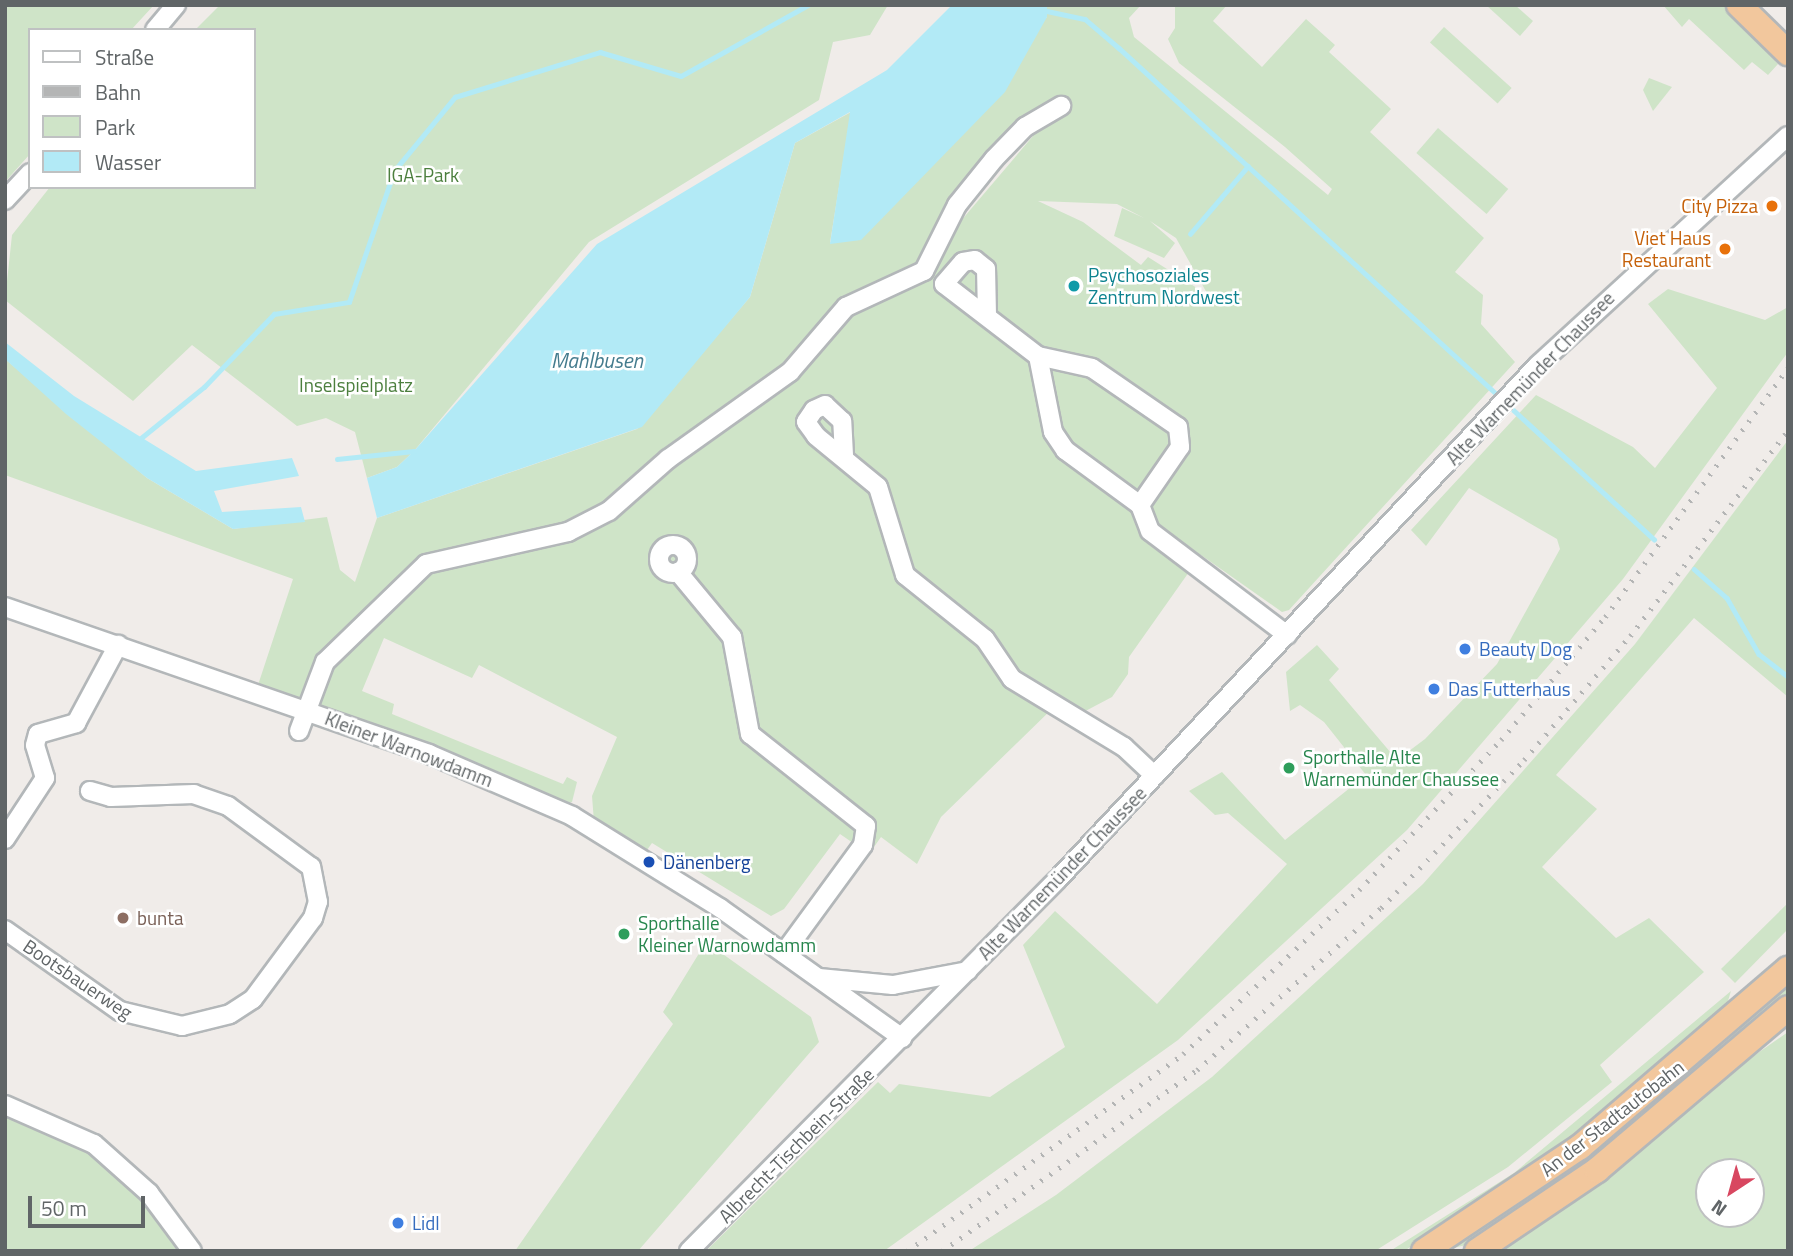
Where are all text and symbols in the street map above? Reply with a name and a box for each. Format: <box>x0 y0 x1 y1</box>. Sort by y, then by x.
legend <box>28 28 256 189</box>
text: Straße <box>95 41 154 73</box>
text: Bahn <box>95 76 141 108</box>
text: Park <box>95 111 135 143</box>
text: Wasser <box>95 146 161 178</box>
park label: IGA-Park <box>387 164 459 186</box>
place label: City Pizza <box>1681 195 1758 217</box>
marker: City Pizza <box>1764 198 1780 214</box>
place label: Viet Haus Restaurant <box>1622 227 1711 271</box>
marker: Viet Haus Restaurant <box>1717 241 1733 257</box>
place label: Psychosoziales Zentrum Nordwest <box>1088 264 1240 308</box>
marker: Psychosoziales Zentrum Nordwest <box>1066 278 1082 294</box>
street label: Alte Warnemünder Chaussee <box>1441 287 1619 469</box>
water label: Mahlbusen <box>551 347 643 373</box>
park label: Inselspielplatz <box>299 374 413 396</box>
place label: Beauty Dog <box>1479 638 1572 660</box>
marker: Beauty Dog <box>1457 641 1473 657</box>
place label: Das Futterhaus <box>1448 678 1571 700</box>
marker: Das Futterhaus <box>1426 681 1442 697</box>
street label: Kleiner Warnowdamm <box>322 706 496 792</box>
place label: Sporthalle Alte Warnemünder Chaussee <box>1303 746 1499 790</box>
marker: Sporthalle Alte Warnemünder Chaussee <box>1281 760 1297 776</box>
street label: Alte Warnemünder Chaussee <box>973 782 1151 964</box>
place label: Dänenberg <box>663 851 751 873</box>
marker: Dänenberg <box>641 854 657 870</box>
place label: bunta <box>137 907 183 929</box>
marker: bunta <box>115 910 131 926</box>
place label: Sporthalle Kleiner Warnowdamm <box>638 912 816 956</box>
marker: Sporthalle Kleiner Warnowdamm <box>616 926 632 942</box>
street label: Bootsbauerweg <box>19 934 137 1024</box>
street label: An der Stadtautobahn <box>1536 1055 1688 1181</box>
street label: Albrecht-Tischbein-Straße <box>714 1063 878 1227</box>
north arrow <box>1695 1158 1765 1228</box>
scale bar <box>32 1182 149 1226</box>
text: 50 m <box>41 1192 87 1224</box>
text: N <box>1705 1193 1732 1224</box>
place label: Lidl <box>412 1212 440 1234</box>
marker: Lidl <box>390 1215 406 1231</box>

